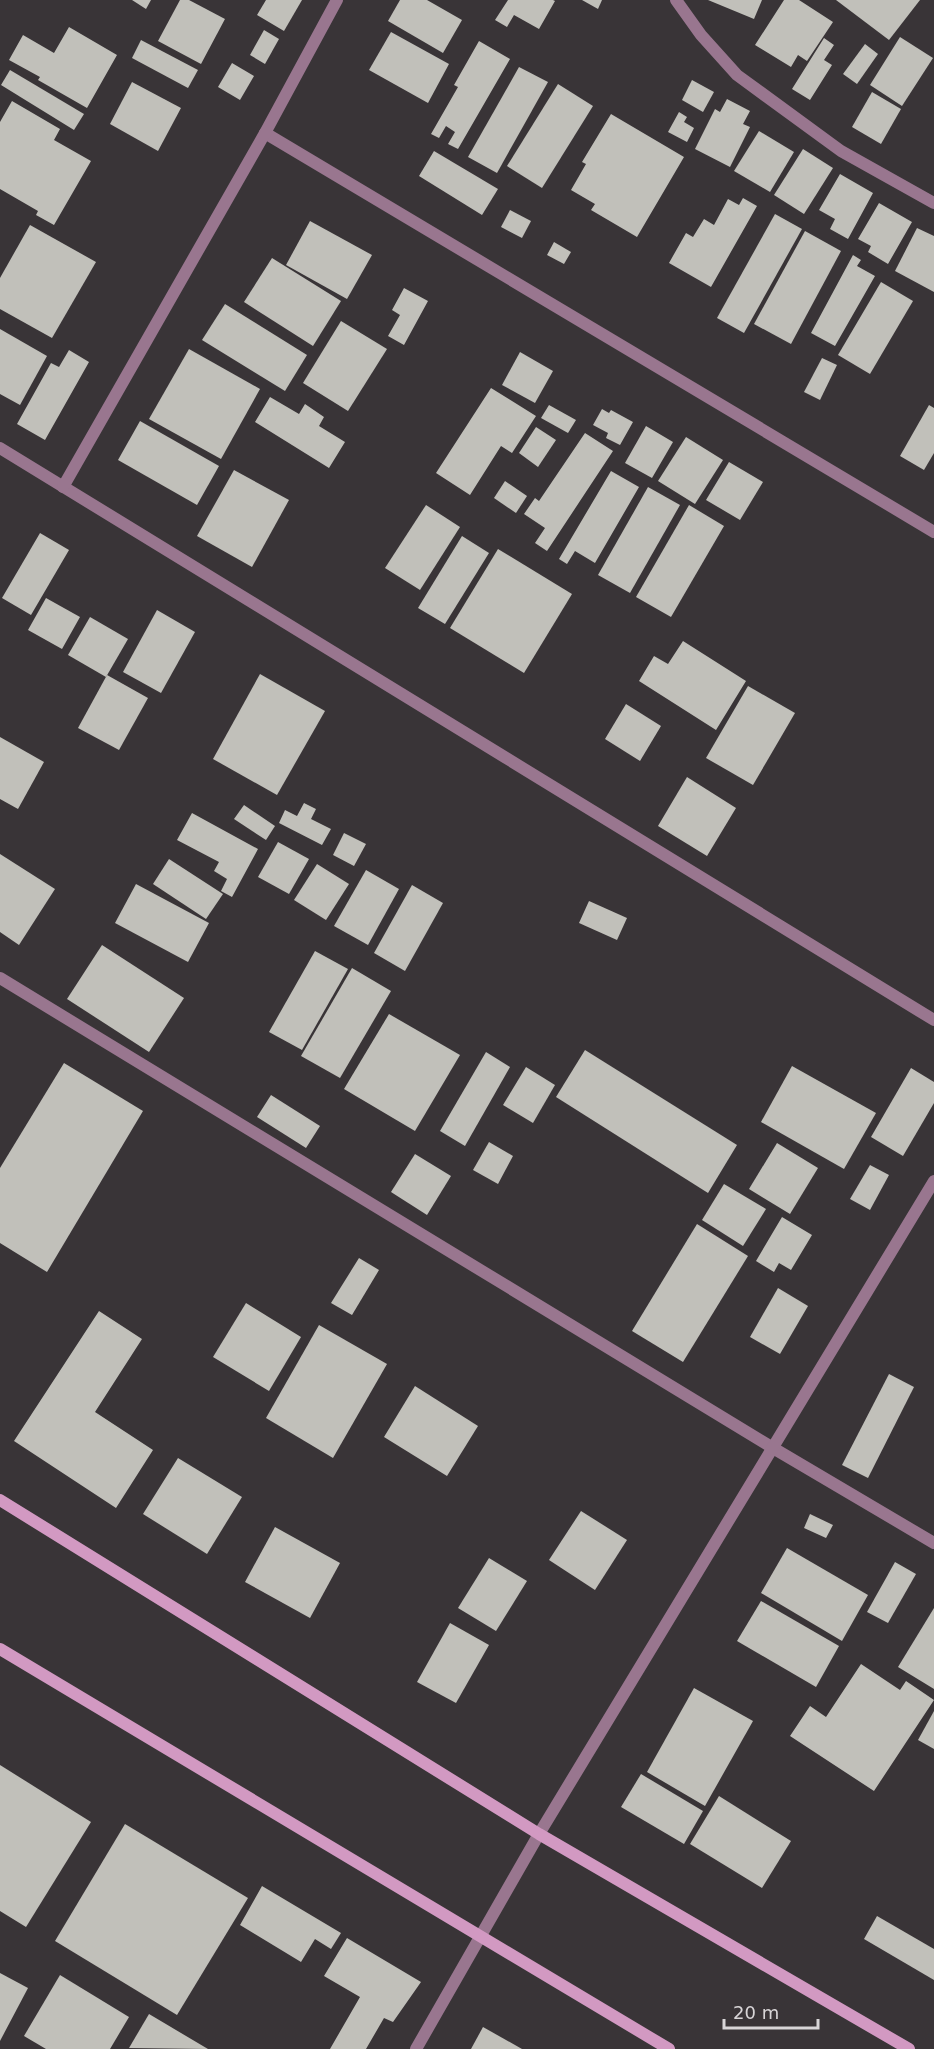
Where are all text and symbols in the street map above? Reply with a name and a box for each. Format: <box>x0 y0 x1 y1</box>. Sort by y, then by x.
scale bar <box>724 1992 818 2030</box>
text: 20 m <box>733 2002 779 2023</box>

